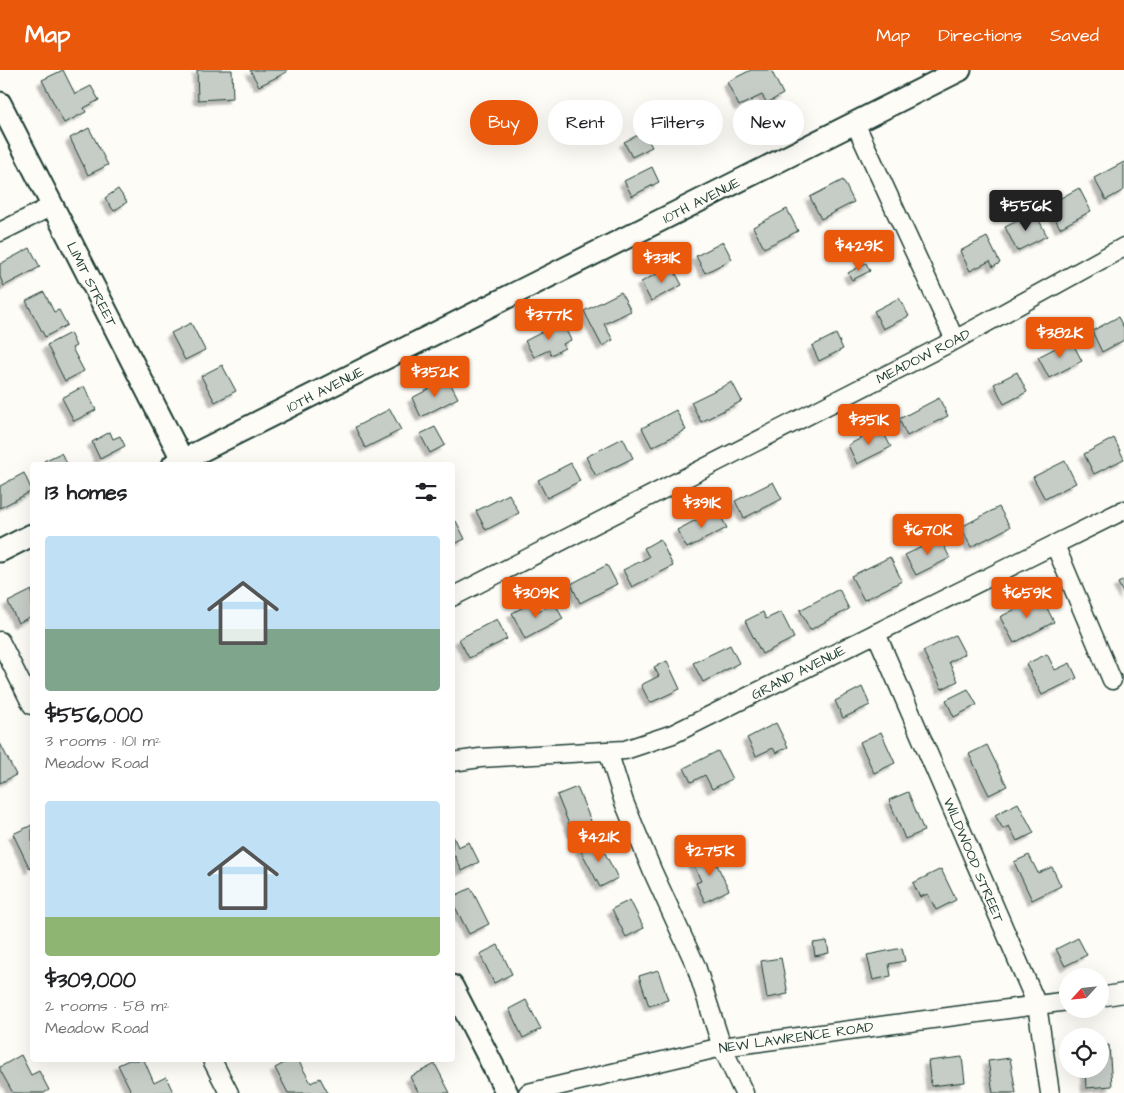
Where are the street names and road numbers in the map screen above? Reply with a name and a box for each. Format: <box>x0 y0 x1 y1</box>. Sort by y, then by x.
street label: 10TH AVENUE <box>659 173 744 229</box>
street label: LIMIT STREET <box>61 239 121 331</box>
street label: MEADOW ROAD <box>873 324 974 389</box>
street label: 10TH AVENUE <box>283 362 368 418</box>
street label: GRAND AVENUE <box>748 640 850 705</box>
street label: WILDWOOD STREET <box>938 795 1009 926</box>
street label: NEW LAWRENCE ROAD <box>718 1017 875 1059</box>

